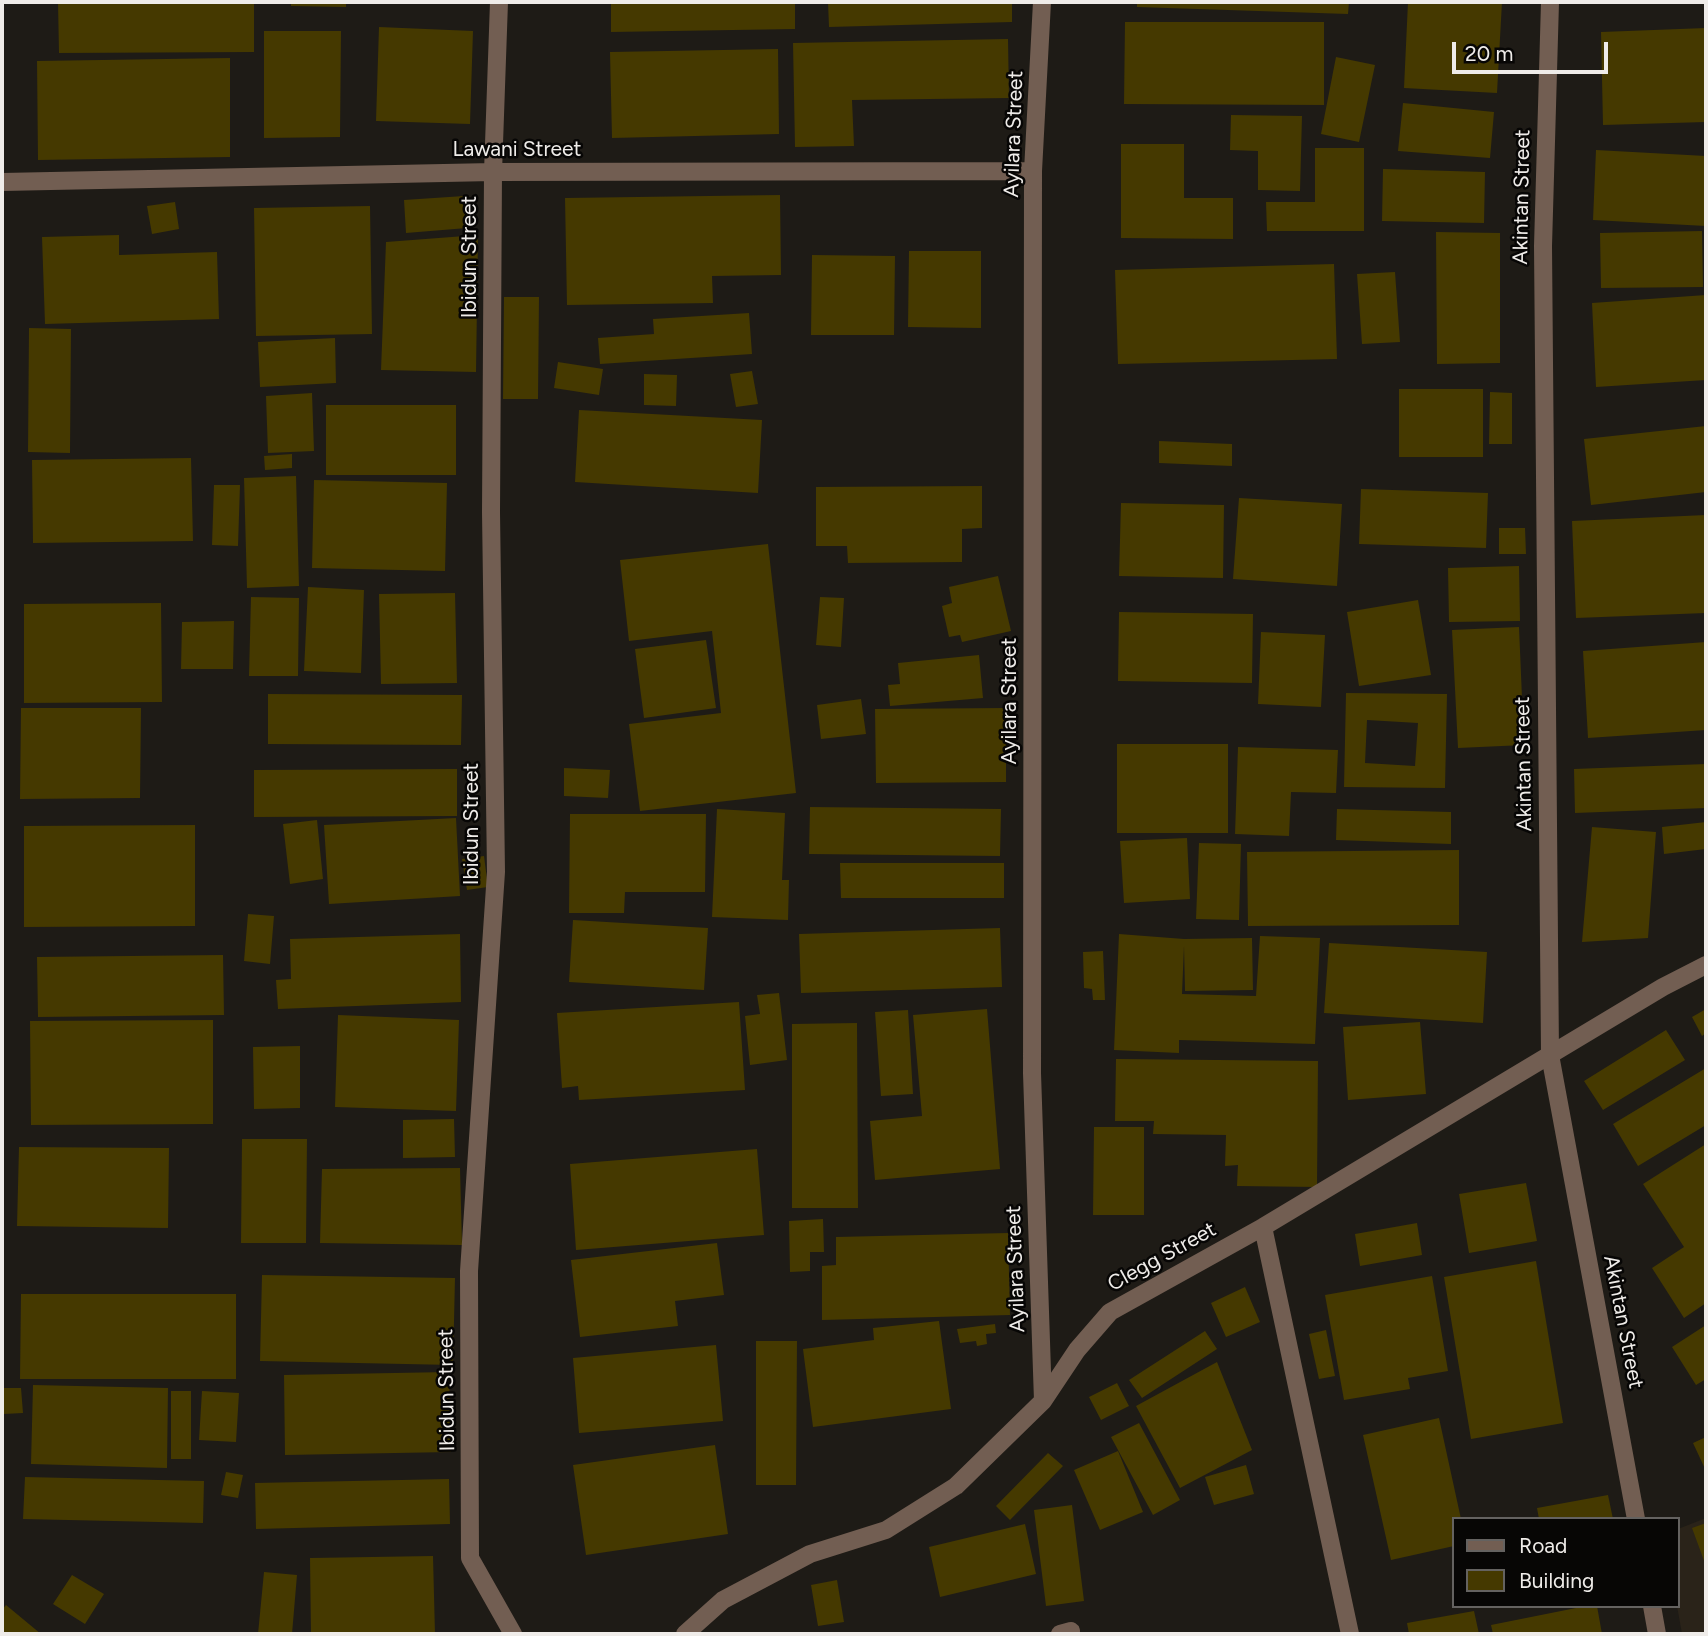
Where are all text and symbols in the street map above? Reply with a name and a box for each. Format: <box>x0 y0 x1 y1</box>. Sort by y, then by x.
scale bar <box>1456 28 1612 72</box>
text: 20 m <box>1465 41 1513 66</box>
street label: Ayilara Street <box>999 70 1029 198</box>
street label: Akintan Street <box>1508 129 1536 265</box>
street label: Lawani Street <box>453 137 581 163</box>
street label: Ibidun Street <box>457 196 483 318</box>
street label: Ayilara Street <box>997 637 1023 765</box>
street label: Akintan Street <box>1510 696 1538 832</box>
street label: Ibidun Street <box>459 763 485 885</box>
street label: Ayilara Street <box>1001 1205 1031 1333</box>
street label: Clegg Street <box>1103 1217 1221 1297</box>
street label: Akintan Street <box>1598 1253 1648 1391</box>
street label: Ibidun Street <box>433 1328 461 1452</box>
legend <box>1452 1517 1680 1608</box>
text: Road <box>1519 1533 1567 1558</box>
text: Building <box>1519 1568 1594 1593</box>

